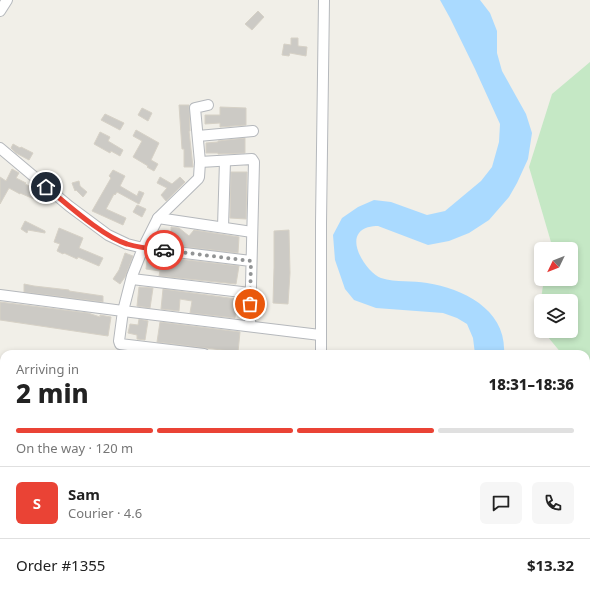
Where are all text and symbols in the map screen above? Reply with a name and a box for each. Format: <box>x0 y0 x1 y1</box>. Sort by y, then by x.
pin <box>29 170 63 204</box>
icon: home <box>35 176 57 198</box>
courier <box>144 230 184 270</box>
icon: car <box>153 239 175 261</box>
north arrow <box>534 242 578 286</box>
map controls <box>534 242 578 338</box>
pin <box>233 287 267 321</box>
icon: bag <box>239 293 261 315</box>
button: layers <box>534 294 578 338</box>
text: Arriving in <box>16 360 79 378</box>
text: 18:31–18:36 <box>489 374 574 394</box>
text: 2 min <box>16 375 89 411</box>
text: On the way · 120 m <box>16 439 133 457</box>
button: chat <box>480 482 522 524</box>
button: phone <box>532 482 574 524</box>
text: Sam <box>68 484 100 504</box>
text: S <box>33 493 41 513</box>
text: Courier · 4.6 <box>68 504 142 522</box>
text: Order #1355 <box>16 555 105 575</box>
text: $13.32 <box>527 555 574 575</box>

